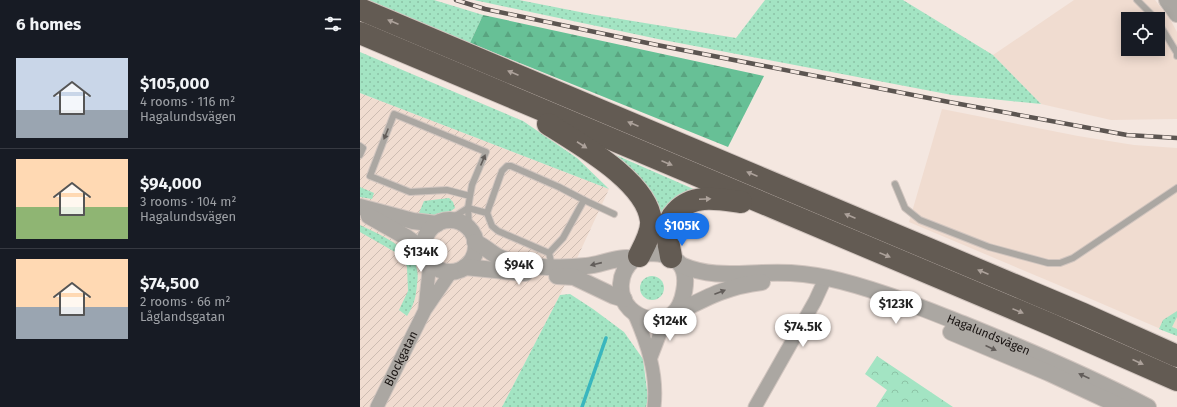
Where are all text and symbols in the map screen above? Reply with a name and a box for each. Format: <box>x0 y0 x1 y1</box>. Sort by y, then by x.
map controls <box>1121 12 1165 56</box>
button: locate <box>1121 12 1165 56</box>
icon: filters <box>322 13 344 35</box>
text: 6 homes <box>16 14 81 35</box>
one-way arrow <box>387 19 399 26</box>
one-way arrow <box>507 70 518 76</box>
text: $105,000 <box>140 73 209 94</box>
icon: home <box>48 74 96 122</box>
text: 4 rooms · 116 m² <box>140 94 235 109</box>
text: Hagalundsvägen <box>140 109 236 124</box>
one-way arrow <box>626 120 638 126</box>
one-way arrow <box>383 129 389 141</box>
one-way arrow <box>576 142 588 149</box>
one-way arrow <box>480 153 486 165</box>
one-way arrow <box>662 160 673 166</box>
one-way arrow <box>747 171 758 177</box>
text: $94,000 <box>140 173 202 194</box>
icon: home <box>48 175 96 223</box>
text: 3 rooms · 104 m² <box>140 194 237 209</box>
one-way arrow <box>699 196 712 202</box>
text: Hagalundsvägen <box>140 209 236 224</box>
one-way arrow <box>844 212 856 218</box>
pin: $105K <box>654 213 710 247</box>
text: $105K <box>664 218 700 233</box>
pin: $134K <box>393 239 449 273</box>
text: $134K <box>403 244 439 259</box>
pin: $94K <box>495 252 543 286</box>
one-way arrow <box>880 252 891 258</box>
text: $94K <box>504 257 534 272</box>
one-way arrow <box>590 262 602 268</box>
one-way arrow <box>977 269 988 275</box>
text: $74,500 <box>140 273 199 294</box>
icon: home <box>48 275 96 323</box>
one-way arrow <box>714 288 726 294</box>
pin: $123K <box>868 291 924 325</box>
text: 2 rooms · 66 m² <box>140 294 231 309</box>
text: $123K <box>879 296 913 311</box>
pin: $124K <box>642 308 698 342</box>
one-way arrow <box>1013 308 1024 314</box>
text: Låglandsgatan <box>140 309 225 324</box>
street label: Hagalundsvägen <box>945 311 1032 358</box>
text: $124K <box>653 313 687 328</box>
pin: $74.5K <box>770 314 836 348</box>
text: $74.5K <box>784 319 822 334</box>
street label: Blockgatan <box>381 329 421 389</box>
one-way arrow <box>985 345 997 352</box>
one-way arrow <box>1132 359 1143 365</box>
one-way arrow <box>1078 373 1090 379</box>

